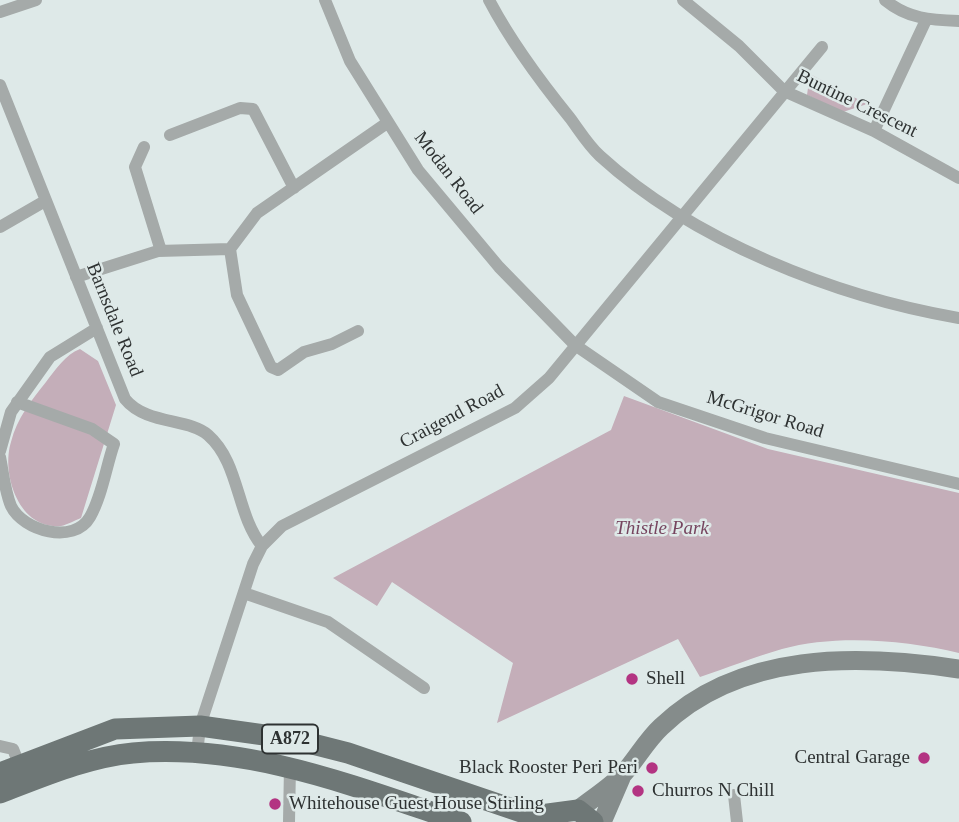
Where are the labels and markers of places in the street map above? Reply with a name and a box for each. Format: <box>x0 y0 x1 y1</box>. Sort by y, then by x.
place label: Shell <box>646 668 685 690</box>
marker: Shell <box>624 671 640 687</box>
place label: Central Garage <box>794 747 910 769</box>
marker: Central Garage <box>916 750 932 766</box>
place label: Black Rooster Peri Peri <box>459 757 638 779</box>
marker: Black Rooster Peri Peri <box>644 760 660 776</box>
place label: Churros N Chill <box>652 780 774 802</box>
marker: Churros N Chill <box>630 783 646 799</box>
place label: Whitehouse Guest House Stirling <box>289 793 544 815</box>
marker: Whitehouse Guest House Stirling <box>267 796 283 812</box>

